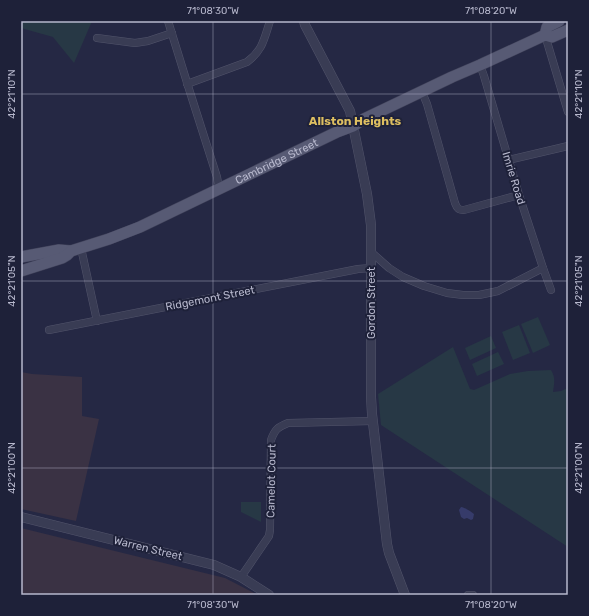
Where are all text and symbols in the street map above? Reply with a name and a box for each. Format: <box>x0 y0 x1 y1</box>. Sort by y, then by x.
text: 71°08'30"W <box>187 5 239 17</box>
text: 71°08'20"W <box>465 5 517 17</box>
text: 42°21'10"N <box>6 69 18 119</box>
text: 42°21'10"N <box>573 69 585 119</box>
district label: Allston Heights <box>309 114 402 128</box>
street label: Cambridge Street <box>233 136 321 187</box>
street label: Imrie Road <box>499 150 528 206</box>
text: 42°21'05"N <box>6 255 18 307</box>
text: 42°21'05"N <box>573 255 585 307</box>
street label: Gordon Street <box>365 266 378 339</box>
street label: Ridgemont Street <box>164 283 256 314</box>
text: 42°21'00"N <box>6 442 18 494</box>
text: 42°21'00"N <box>573 442 585 494</box>
street label: Camelot Court <box>264 443 279 518</box>
street label: Warren Street <box>112 534 184 563</box>
text: 71°08'30"W <box>187 599 239 611</box>
text: 71°08'20"W <box>465 599 517 611</box>

